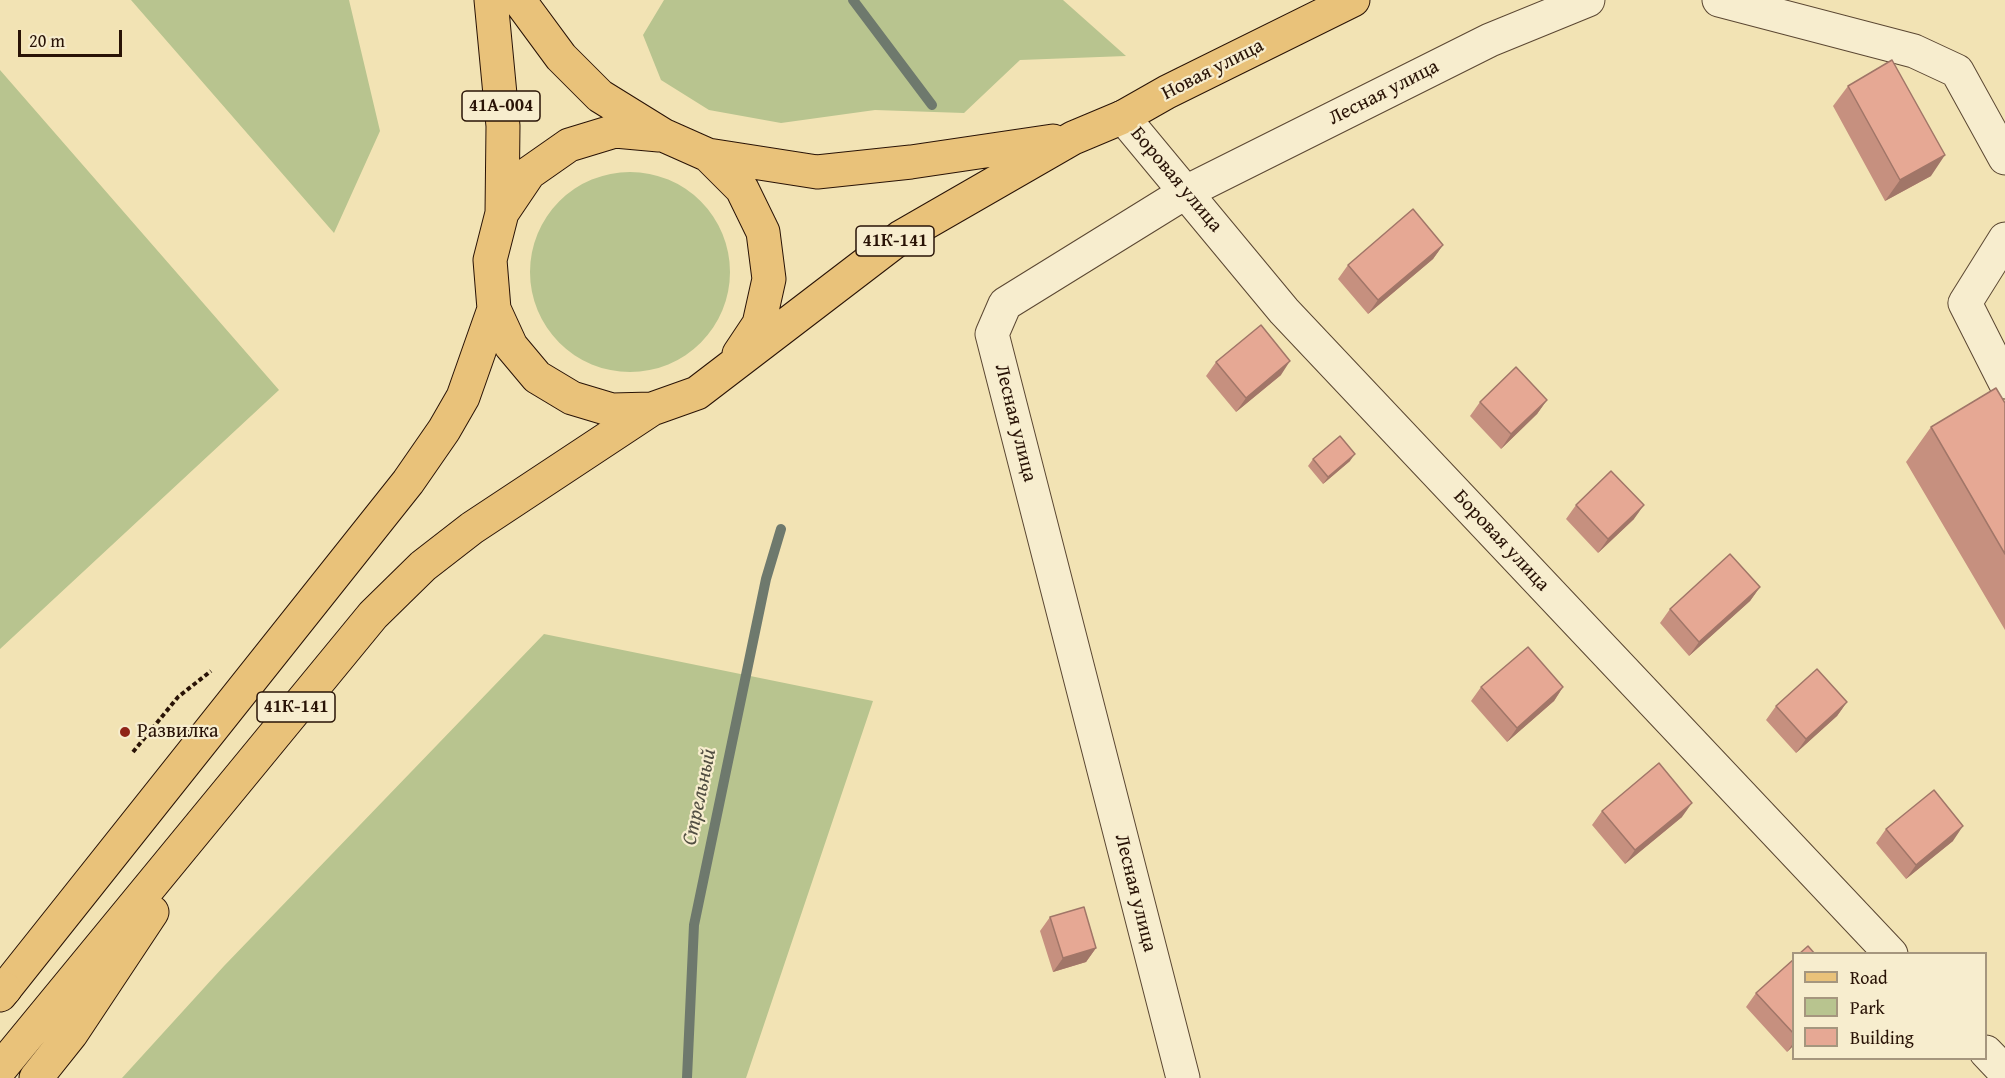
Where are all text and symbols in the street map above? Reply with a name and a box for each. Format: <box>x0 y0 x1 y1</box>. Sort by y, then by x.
scale bar <box>21 18 124 56</box>
text: 20 m <box>29 27 65 54</box>
street label: Новая улица <box>1158 34 1268 106</box>
street label: Лесная улица <box>1325 55 1443 131</box>
road number: 41А-004 <box>462 91 540 121</box>
street label: Боровая улица <box>1125 122 1227 238</box>
road number: 41К-141 <box>856 226 934 256</box>
street label: Лесная улица <box>989 362 1041 484</box>
street label: Боровая улица <box>1448 485 1554 597</box>
road number: 41К-141 <box>257 692 335 722</box>
place label: Развилка <box>137 720 219 744</box>
marker: Развилка <box>118 725 132 739</box>
water label: Стрельный <box>677 746 723 848</box>
street label: Лесная улица <box>1109 832 1161 954</box>
legend <box>1792 952 1987 1060</box>
text: Road <box>1850 964 1888 991</box>
text: Park <box>1850 994 1885 1021</box>
text: Building <box>1850 1024 1914 1051</box>

